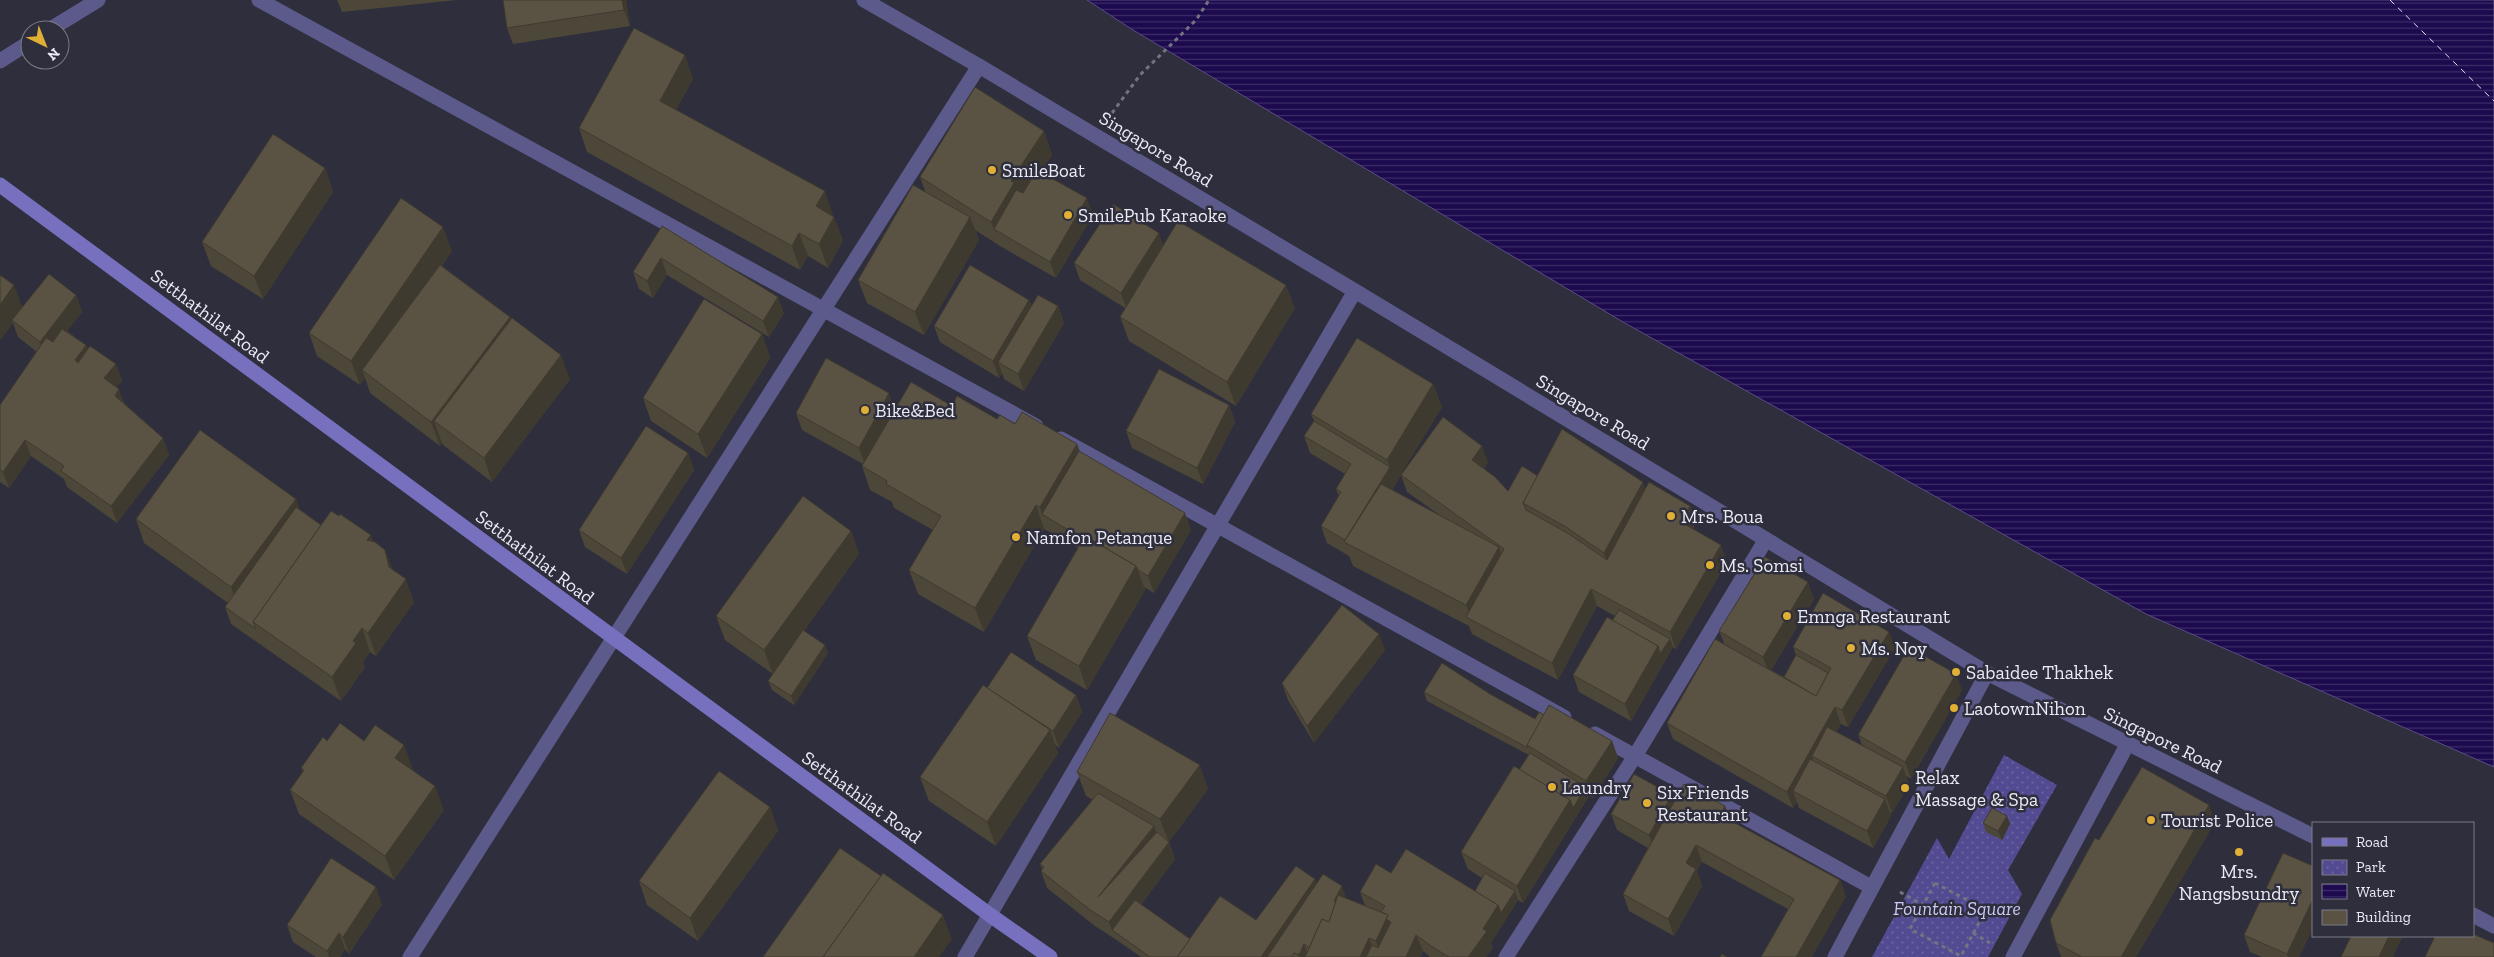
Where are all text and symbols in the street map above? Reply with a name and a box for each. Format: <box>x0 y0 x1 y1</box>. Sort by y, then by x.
north arrow <box>20 20 70 70</box>
text: N <box>44 44 63 64</box>
street label: Singapore Road <box>1095 106 1217 192</box>
place label: SmileBoat <box>1002 159 1085 182</box>
marker: SmileBoat <box>986 164 998 176</box>
place label: SmilePub Karaoke <box>1078 204 1226 227</box>
marker: SmilePub Karaoke <box>1062 209 1074 221</box>
street label: Setthathilat Road <box>146 264 274 368</box>
street label: Singapore Road <box>1532 369 1654 455</box>
place label: Bike&Bed <box>875 399 956 422</box>
marker: Bike&Bed <box>859 404 871 416</box>
street label: Setthathilat Road <box>471 505 599 609</box>
place label: Mrs. Boua <box>1681 505 1763 528</box>
marker: Mrs. Boua <box>1665 510 1677 522</box>
place label: Namfon Petanque <box>1026 526 1172 549</box>
marker: Namfon Petanque <box>1010 531 1022 543</box>
place label: Ms. Somsi <box>1720 554 1803 577</box>
marker: Ms. Somsi <box>1704 559 1716 571</box>
place label: Emnga Restaurant <box>1797 605 1950 628</box>
marker: Emnga Restaurant <box>1781 610 1793 622</box>
place label: Ms. Noy <box>1861 637 1927 660</box>
marker: Ms. Noy <box>1845 642 1857 654</box>
place label: Sabaidee Thakhek <box>1966 661 2113 684</box>
marker: Sabaidee Thakhek <box>1950 666 1962 678</box>
place label: LaotownNihon <box>1964 697 2086 720</box>
marker: LaotownNihon <box>1948 702 1960 714</box>
street label: Singapore Road <box>2100 702 2226 779</box>
street label: Setthathilat Road <box>798 746 927 848</box>
place label: Relax Massage & Spa <box>1915 766 2038 811</box>
place label: Laundry <box>1562 776 1631 799</box>
marker: Laundry <box>1546 781 1558 793</box>
place label: Six Friends Restaurant <box>1657 781 1749 826</box>
marker: Relax Massage & Spa <box>1899 782 1911 794</box>
marker: Six Friends Restaurant <box>1641 797 1653 809</box>
place label: Tourist Police <box>2161 809 2273 832</box>
marker: Tourist Police <box>2145 814 2157 826</box>
legend <box>2312 822 2474 937</box>
text: Road <box>2356 833 2389 851</box>
marker: Mrs. Nangsbsundry <box>2233 846 2245 858</box>
text: Park <box>2356 858 2386 876</box>
place label: Mrs. Nangsbsundry <box>2179 860 2300 905</box>
text: Water <box>2356 883 2396 901</box>
park label: Fountain Square <box>1893 897 2021 920</box>
text: Building <box>2356 908 2411 926</box>

